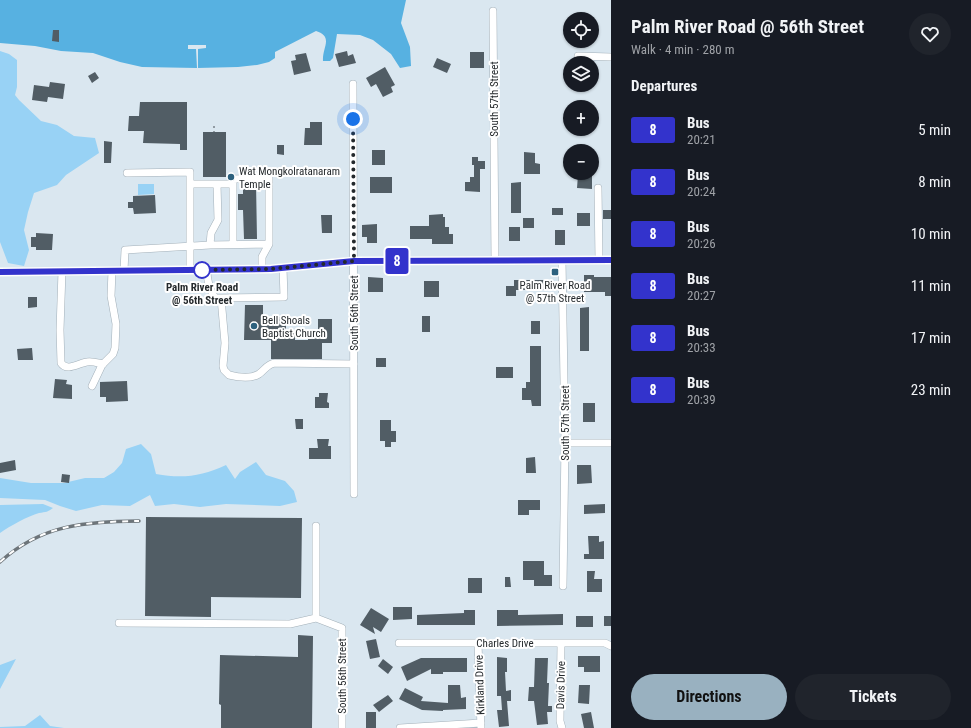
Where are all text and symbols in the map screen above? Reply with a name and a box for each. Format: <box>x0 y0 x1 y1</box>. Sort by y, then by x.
map controls <box>563 12 599 180</box>
button: locate <box>563 12 599 48</box>
button: heart <box>909 13 951 55</box>
text: Palm River Road @ 56th Street <box>631 15 864 38</box>
text: Walk · 4 min · 280 m <box>631 42 735 57</box>
button: layers <box>563 56 599 92</box>
street label: South 57th Street <box>488 61 501 137</box>
text: Departures <box>631 77 697 95</box>
button: + <box>563 100 599 136</box>
your location <box>343 109 363 129</box>
text: Bus <box>687 114 710 132</box>
text: 5 min <box>918 121 951 139</box>
text: 8 <box>649 122 657 138</box>
text: 20:21 <box>687 132 716 147</box>
button: − <box>563 144 599 180</box>
place label: Wat Mongkolratanaram Temple <box>239 165 340 191</box>
text: Bus <box>687 166 710 184</box>
marker: Wat Mongkolratanaram Temple <box>226 172 236 182</box>
text: 8 min <box>918 173 951 191</box>
text: 8 <box>649 174 657 190</box>
text: 20:24 <box>687 184 716 199</box>
text: Bus <box>687 218 710 236</box>
text: 10 min <box>911 225 951 243</box>
text: 8 <box>649 226 657 242</box>
text: 20:26 <box>687 236 716 251</box>
line badge: 8 <box>384 248 410 274</box>
text: 8 <box>393 253 401 269</box>
marker: Palm River Road @ 56th Street <box>193 261 211 279</box>
marker: Palm River Road @ 57th Street <box>550 267 560 277</box>
text: Bus <box>687 270 710 288</box>
street label: South 56th Street <box>348 275 361 351</box>
text: 11 min <box>911 277 951 295</box>
text: 8 <box>649 278 657 294</box>
place label: Palm River Road @ 57th Street <box>520 279 590 305</box>
place label: Palm River Road @ 56th Street <box>166 281 238 307</box>
text: 20:27 <box>687 288 716 303</box>
place label: Bell Shoals Baptist Church <box>262 314 326 340</box>
marker: Bell Shoals Baptist Church <box>249 321 259 331</box>
text: Bus <box>687 322 710 340</box>
text: 17 min <box>911 329 951 347</box>
text: 8 <box>649 330 657 346</box>
text: 20:33 <box>687 340 716 355</box>
text: Bus <box>687 374 710 392</box>
text: 23 min <box>911 381 951 399</box>
text: 8 <box>649 382 657 398</box>
street label: South 57th Street <box>559 385 572 461</box>
text: 20:39 <box>687 392 716 407</box>
street label: Charles Drive <box>476 637 534 650</box>
street label: South 56th Street <box>336 638 349 714</box>
street label: Kirkland Drive <box>472 655 488 715</box>
street label: Davis Drive <box>554 661 568 709</box>
button: Directions <box>631 674 787 720</box>
button: Tickets <box>795 674 951 720</box>

